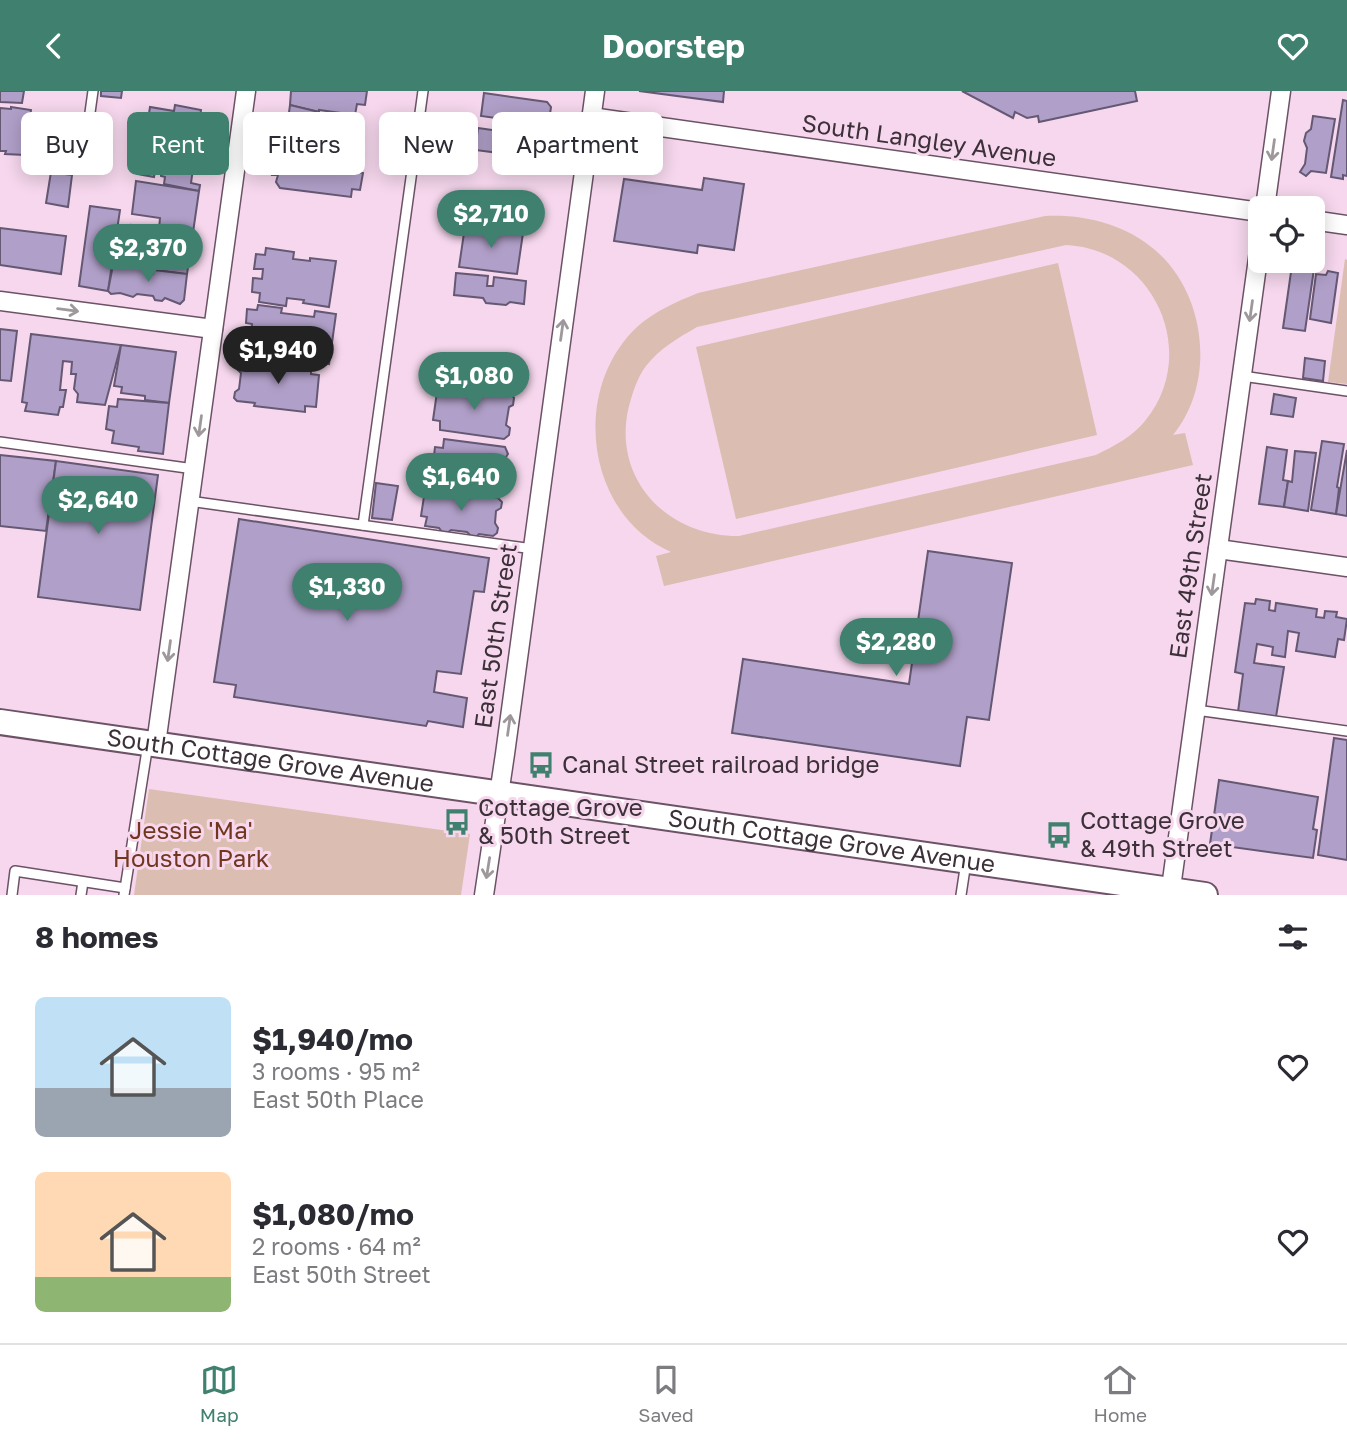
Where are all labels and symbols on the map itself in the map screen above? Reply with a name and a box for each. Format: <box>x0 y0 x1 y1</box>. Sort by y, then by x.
street label: South Langley Avenue <box>800 107 1058 172</box>
one-way arrow <box>1266 138 1279 160</box>
pin: $2,710 <box>434 191 548 250</box>
pin: $2,370 <box>91 225 205 284</box>
one-way arrow <box>1244 299 1257 322</box>
one-way arrow <box>56 304 79 317</box>
one-way arrow <box>556 319 569 341</box>
pin: $1,940 <box>221 327 335 386</box>
pin: $1,080 <box>417 353 531 412</box>
one-way arrow <box>193 414 206 436</box>
pin: $1,640 <box>404 453 518 513</box>
street label: East 49th Street <box>1162 471 1217 660</box>
pin: $2,640 <box>41 477 155 536</box>
street label: East 50th Street <box>467 541 522 730</box>
pin: $1,330 <box>290 563 404 623</box>
one-way arrow <box>1206 573 1219 596</box>
pin: $2,280 <box>839 619 953 678</box>
one-way arrow <box>162 639 175 662</box>
one-way arrow <box>503 714 516 737</box>
street label: South Cottage Grove Avenue <box>105 721 436 797</box>
place label: Canal Street railroad bridge <box>562 749 880 778</box>
bus stop icon: Canal Street railroad bridge <box>526 750 556 780</box>
place label: Cottage Grove & 50th Street <box>478 792 643 849</box>
street label: South Cottage Grove Avenue <box>666 802 997 878</box>
place label: Cottage Grove & 49th Street <box>1080 805 1245 862</box>
bus stop icon: Cottage Grove & 50th Street <box>442 807 472 837</box>
park label: Jessie 'Ma' Houston Park <box>113 815 269 872</box>
bus stop icon: Cottage Grove & 49th Street <box>1044 820 1074 850</box>
one-way arrow <box>481 856 494 879</box>

